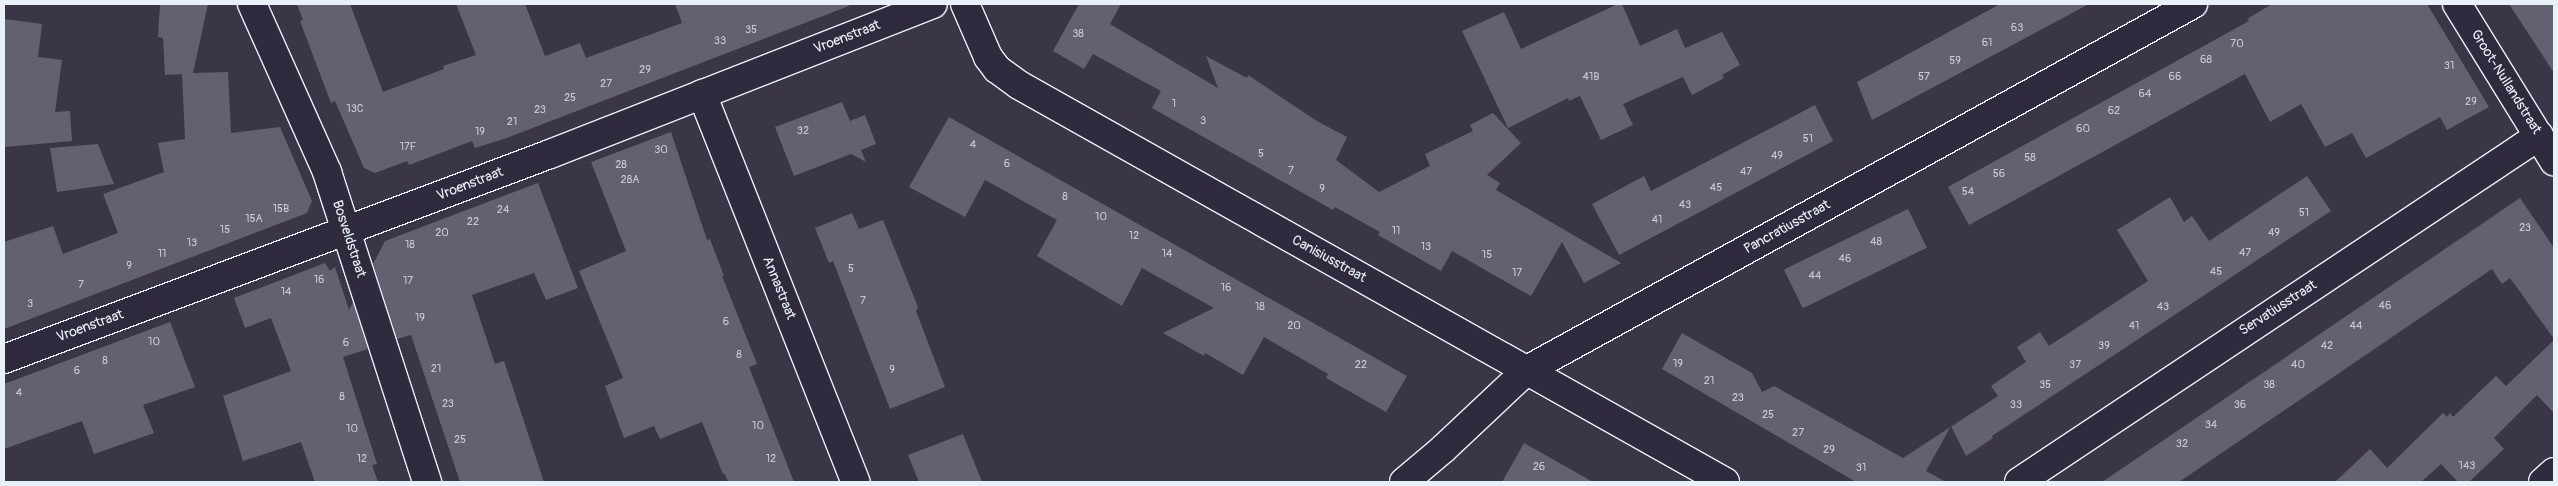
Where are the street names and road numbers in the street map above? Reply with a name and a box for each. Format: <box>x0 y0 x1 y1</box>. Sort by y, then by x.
street label: Vroenstraat <box>811 17 883 57</box>
street label: Groot-Nullandstraat <box>2467 27 2545 137</box>
street label: Vroenstraat <box>434 164 506 204</box>
street label: Pancratiusstraat <box>1741 196 1833 258</box>
street label: Bosveldstraat <box>329 198 369 280</box>
street label: Canisiusstraat <box>1289 232 1369 286</box>
street label: Annastraat <box>759 254 799 322</box>
street label: Servatiusstraat <box>2236 277 2320 339</box>
street label: Vroenstraat <box>54 306 126 346</box>

